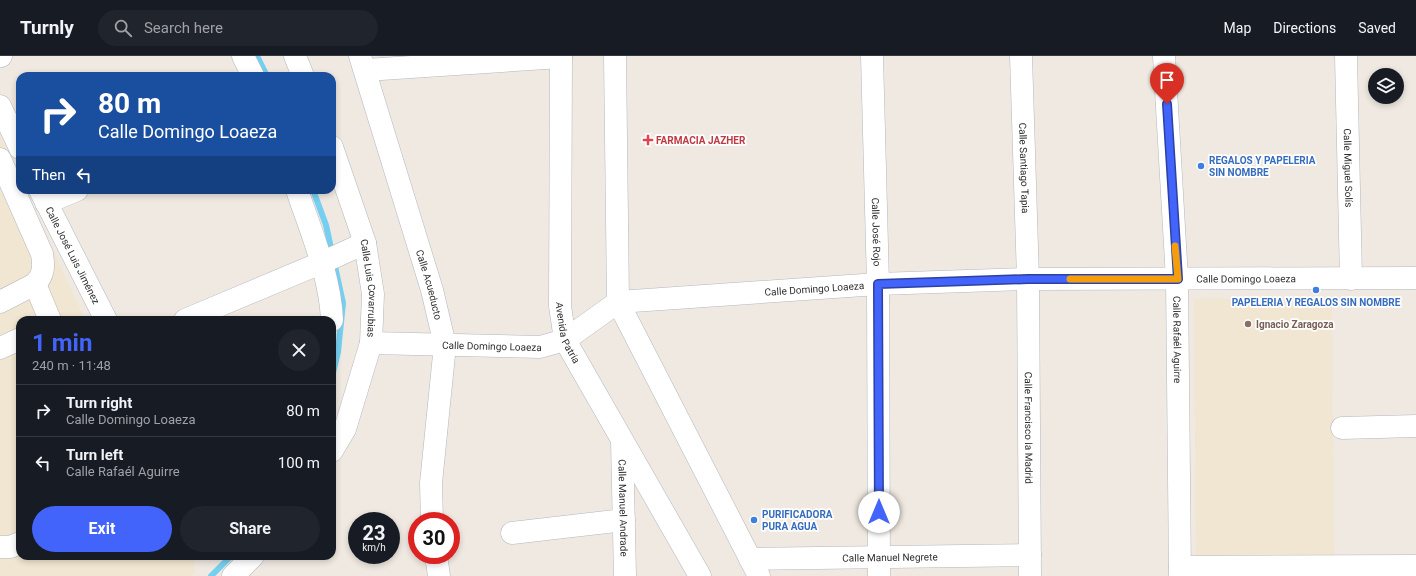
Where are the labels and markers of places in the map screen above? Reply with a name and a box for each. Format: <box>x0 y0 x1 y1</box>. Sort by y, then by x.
pin <box>1150 63 1184 104</box>
marker: FARMACIA JAZHER <box>643 135 653 145</box>
place label: FARMACIA JAZHER <box>656 135 746 146</box>
place label: REGALOS Y PAPELERIA SIN NOMBRE <box>1209 155 1316 178</box>
marker: REGALOS Y PAPELERIA SIN NOMBRE <box>1196 161 1206 171</box>
marker: PAPELERIA Y REGALOS SIN NOMBRE <box>1311 285 1321 295</box>
place label: PAPELERIA Y REGALOS SIN NOMBRE <box>1232 297 1401 308</box>
marker: Ignacio Zaragoza <box>1243 319 1253 329</box>
place label: Ignacio Zaragoza <box>1256 319 1334 330</box>
place label: PURIFICADORA PURA AGUA <box>762 509 833 532</box>
marker: PURIFICADORA PURA AGUA <box>749 515 759 525</box>

